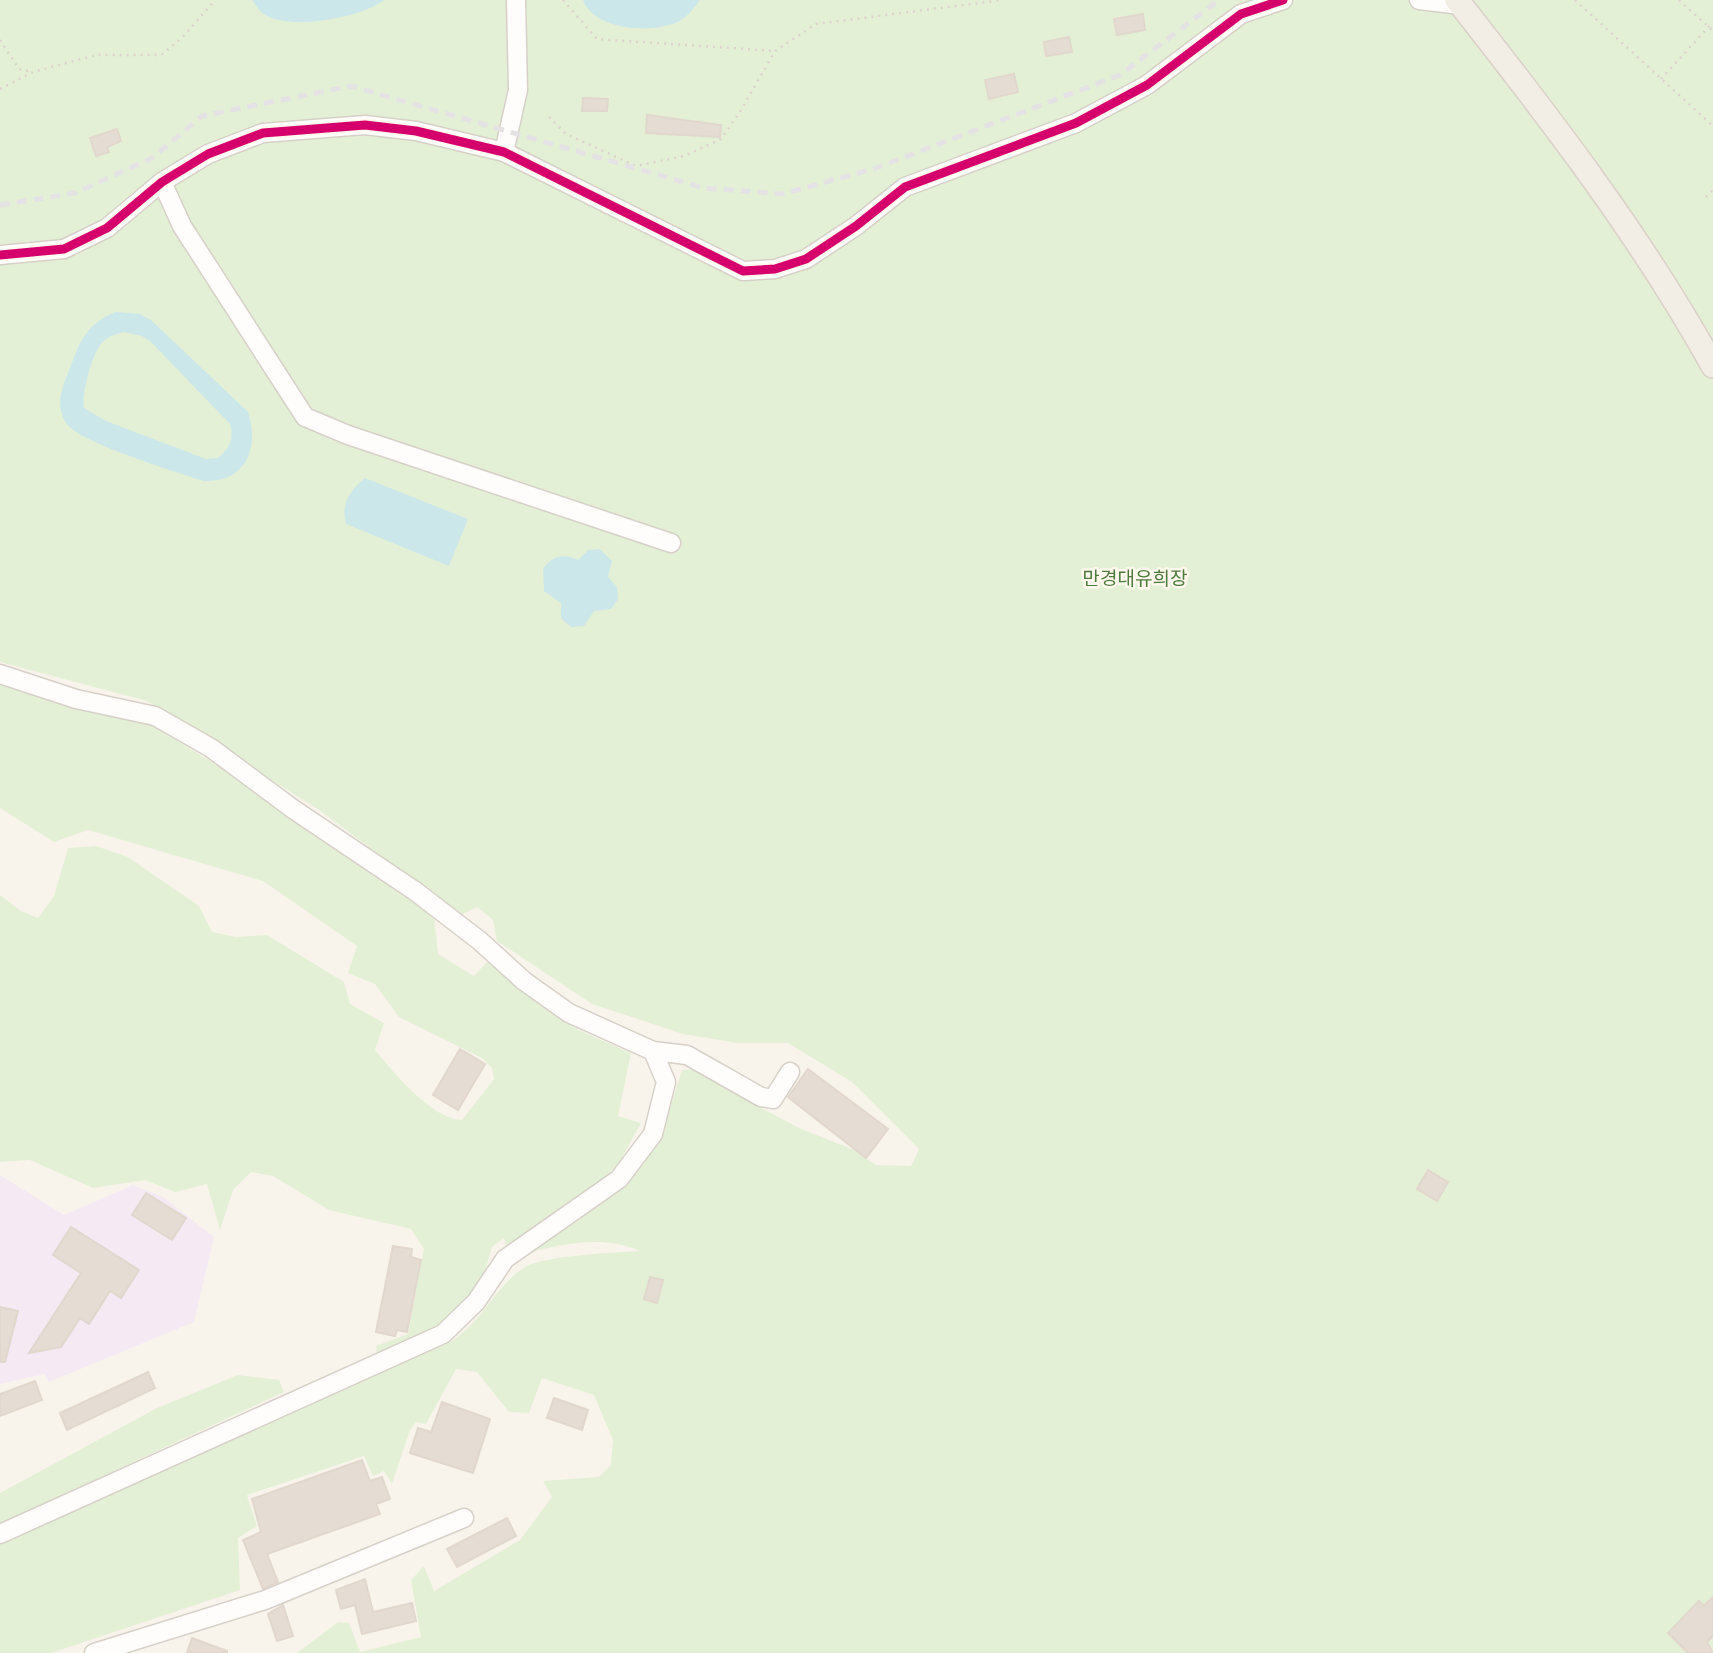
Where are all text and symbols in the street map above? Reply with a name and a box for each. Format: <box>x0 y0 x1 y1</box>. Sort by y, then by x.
park label: 만경대유희장 <box>1083 566 1187 591</box>

